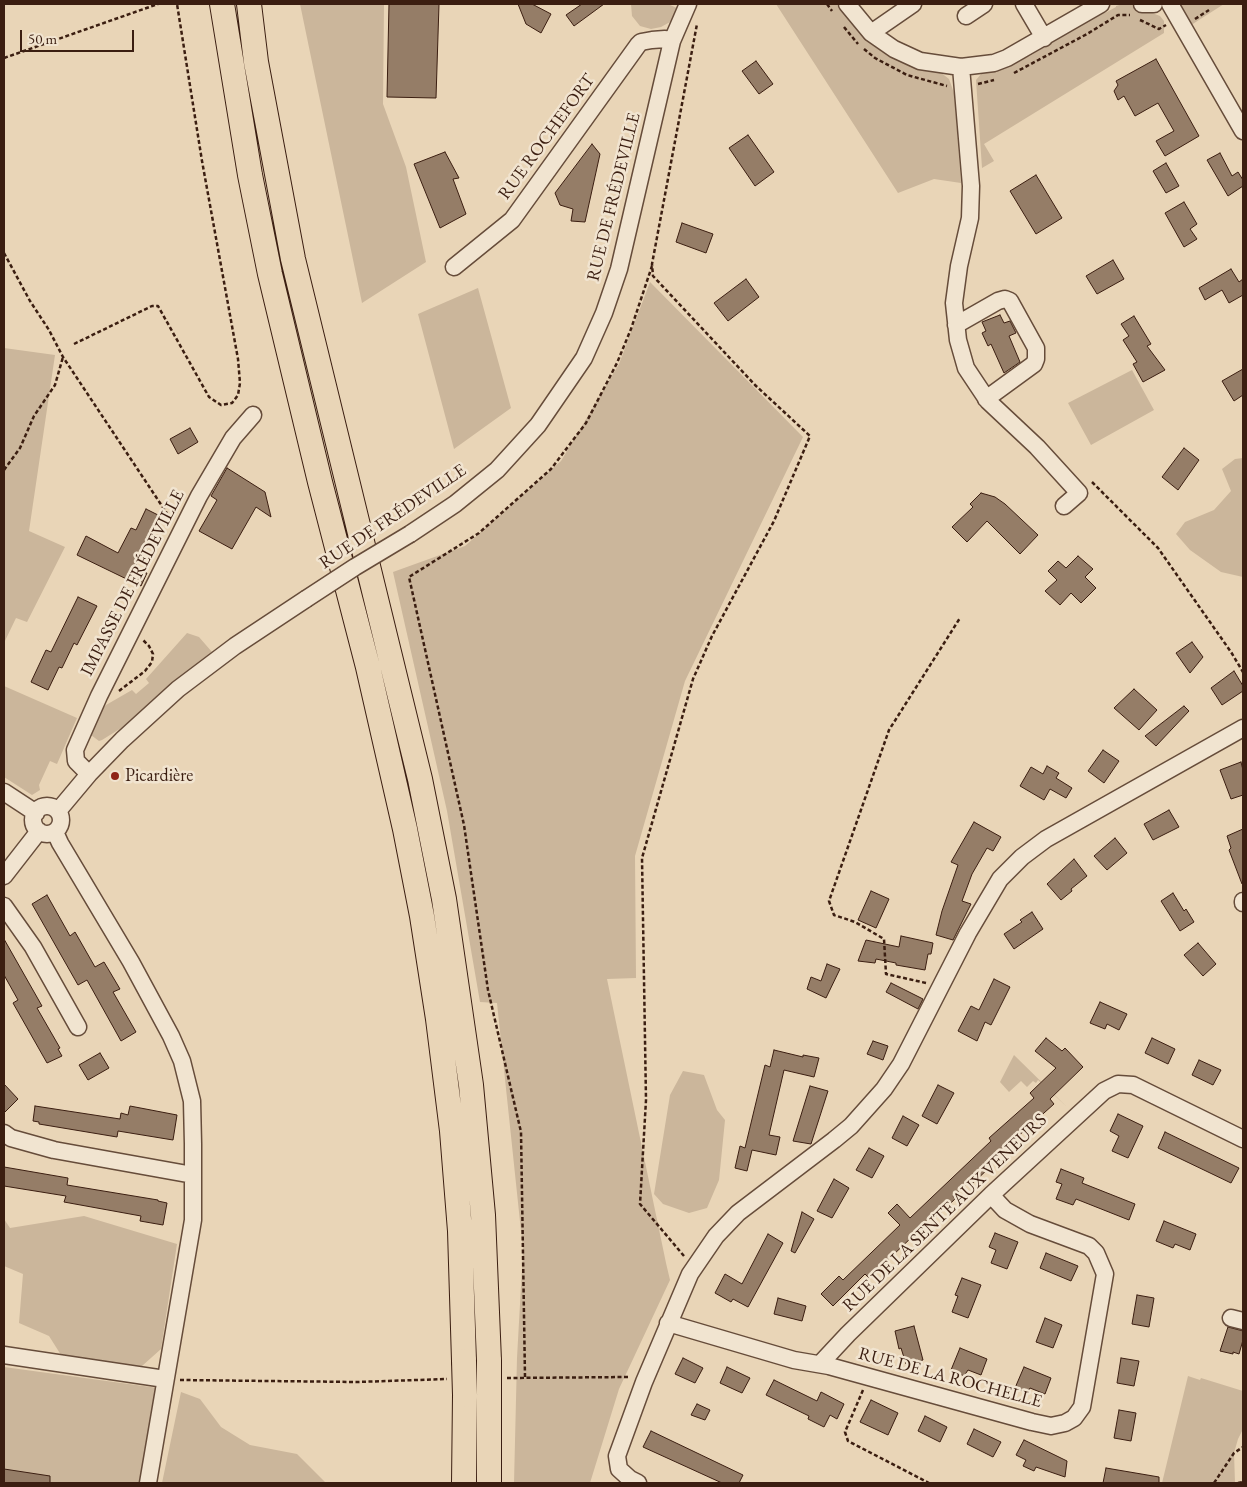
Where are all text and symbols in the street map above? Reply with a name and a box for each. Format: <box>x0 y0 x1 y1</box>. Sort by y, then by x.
scale bar <box>22 20 136 52</box>
text: 50 m <box>28 29 57 48</box>
street label: RUE ROCHEFORT <box>494 70 600 204</box>
street label: RUE DE FRÉDEVILLE <box>583 111 645 283</box>
street label: RUE DE FRÉDEVILLE <box>315 460 471 574</box>
street label: IMPASSE DE FRÉDEVILLE <box>77 486 189 680</box>
place label: Picardière <box>125 765 193 787</box>
marker: Picardière <box>109 770 121 782</box>
street label: RUE DE LA SENTE AUX VENEURS <box>838 1110 1052 1316</box>
street label: RUE DE LA ROCHELLE <box>856 1343 1044 1413</box>

